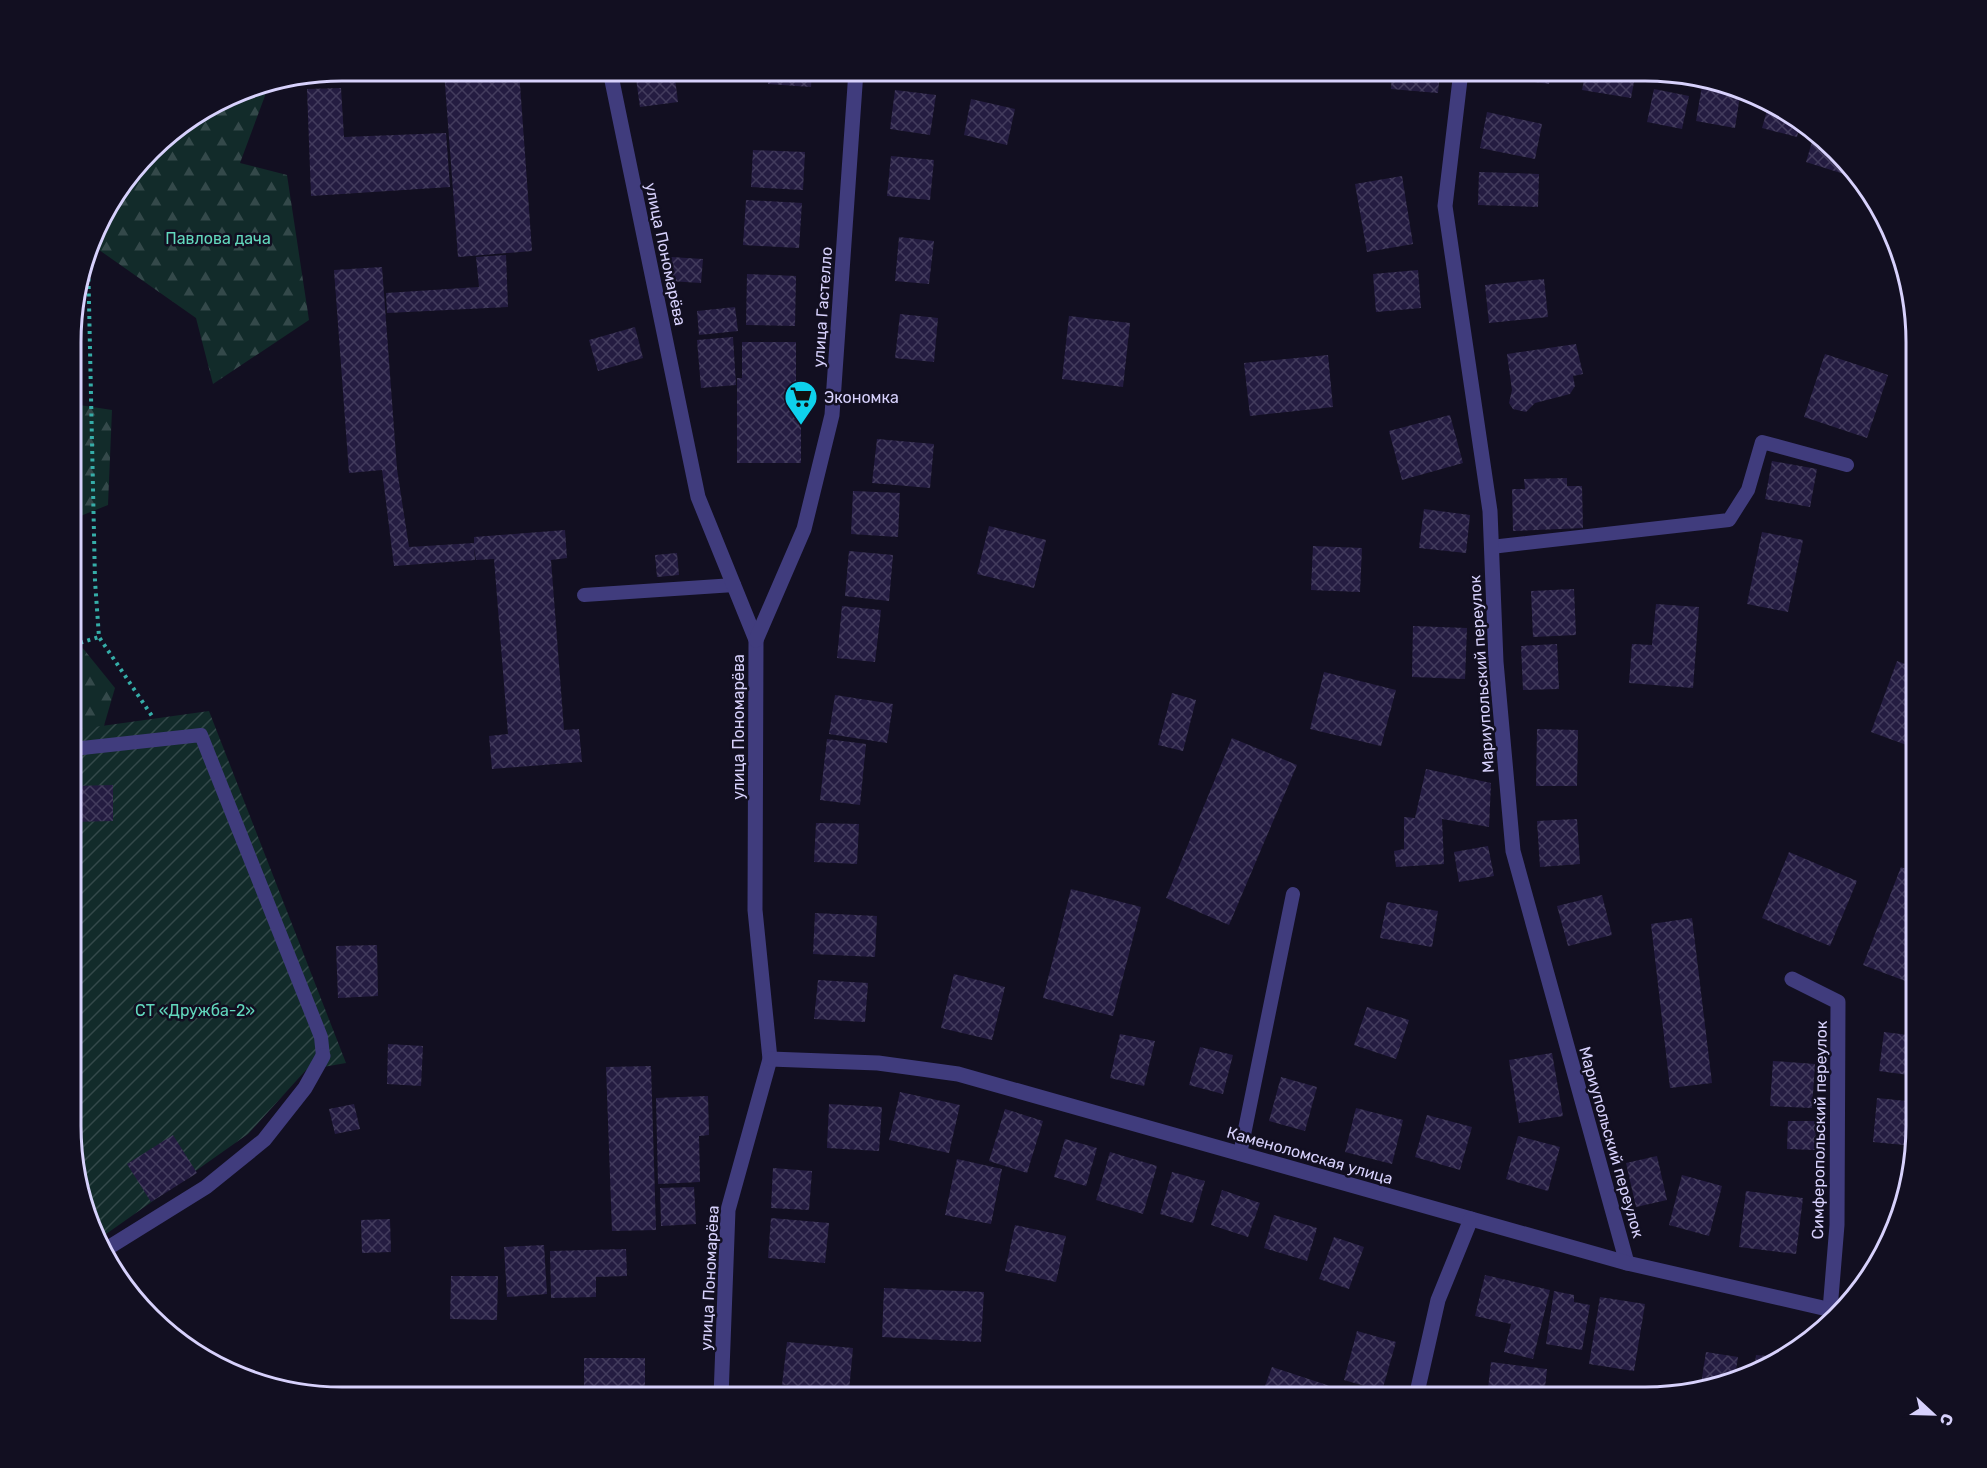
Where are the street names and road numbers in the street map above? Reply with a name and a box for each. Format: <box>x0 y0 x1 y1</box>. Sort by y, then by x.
street label: улица Пономарёва <box>641 181 690 327</box>
street label: улица Гастелло <box>809 246 836 368</box>
street label: Мариупольский переулок <box>1465 574 1498 773</box>
street label: улица Пономарёва <box>729 654 748 800</box>
street label: Симферопольский переулок <box>1808 1020 1831 1240</box>
street label: Мариупольский переулок <box>1575 1044 1648 1240</box>
street label: Каменоломская улица <box>1225 1123 1395 1188</box>
street label: улица Пономарёва <box>696 1205 723 1351</box>

